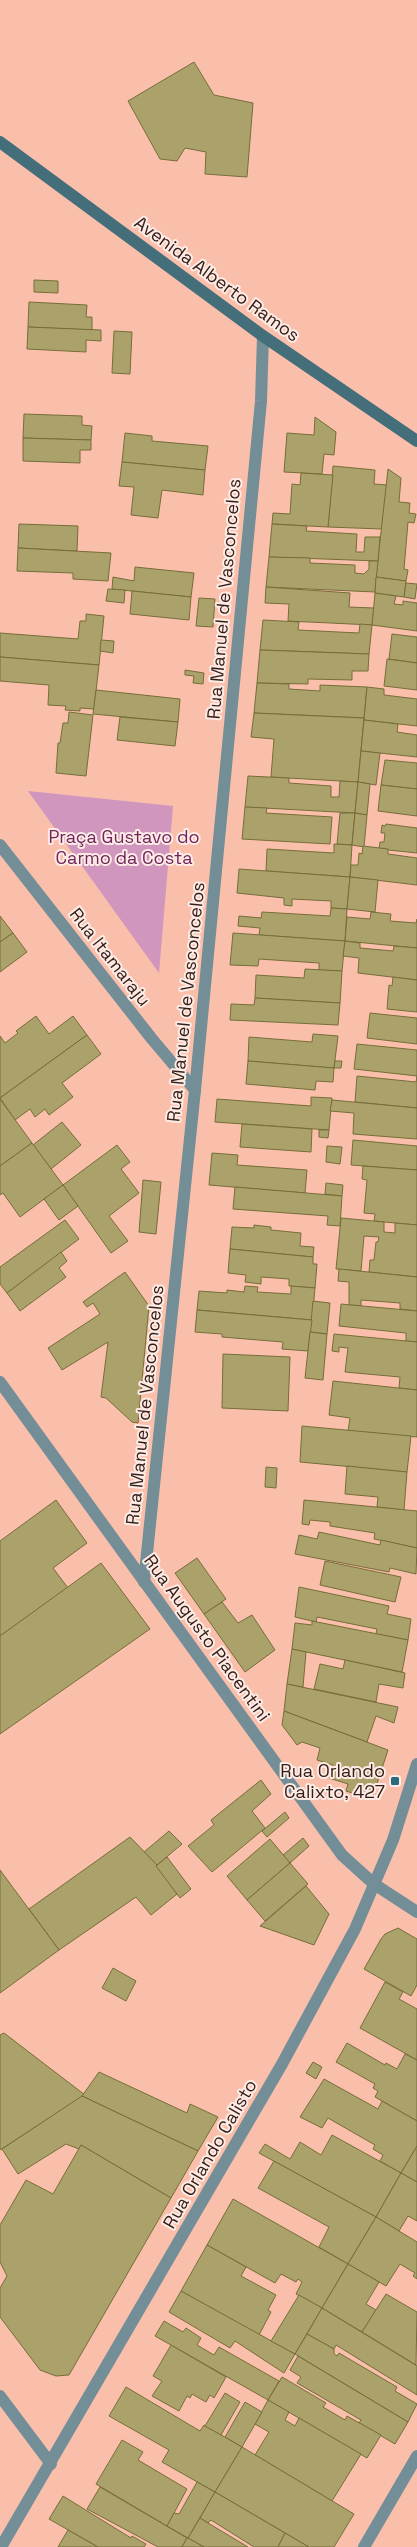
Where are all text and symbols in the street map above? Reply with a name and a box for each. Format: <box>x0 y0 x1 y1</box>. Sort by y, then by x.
street label: Avenida Alberto Ramos <box>130 211 305 346</box>
street label: Rua Manuel de Vasconcelos <box>202 478 245 720</box>
park label: Praça Gustavo do Carmo da Costa <box>48 825 200 869</box>
street label: Rua Manuel de Vasconcelos <box>161 881 210 1123</box>
street label: Rua Itamaraju <box>65 903 156 1010</box>
street label: Rua Manuel de Vasconcelos <box>120 1284 169 1526</box>
street label: Rua Augusto Piacentini <box>139 1550 276 1726</box>
place label: Rua Orlando Calixto, 427 <box>280 1759 385 1803</box>
marker: Rua Orlando Calixto, 427 <box>389 1775 401 1787</box>
street label: Rua Orlando Calisto <box>158 2075 262 2232</box>

